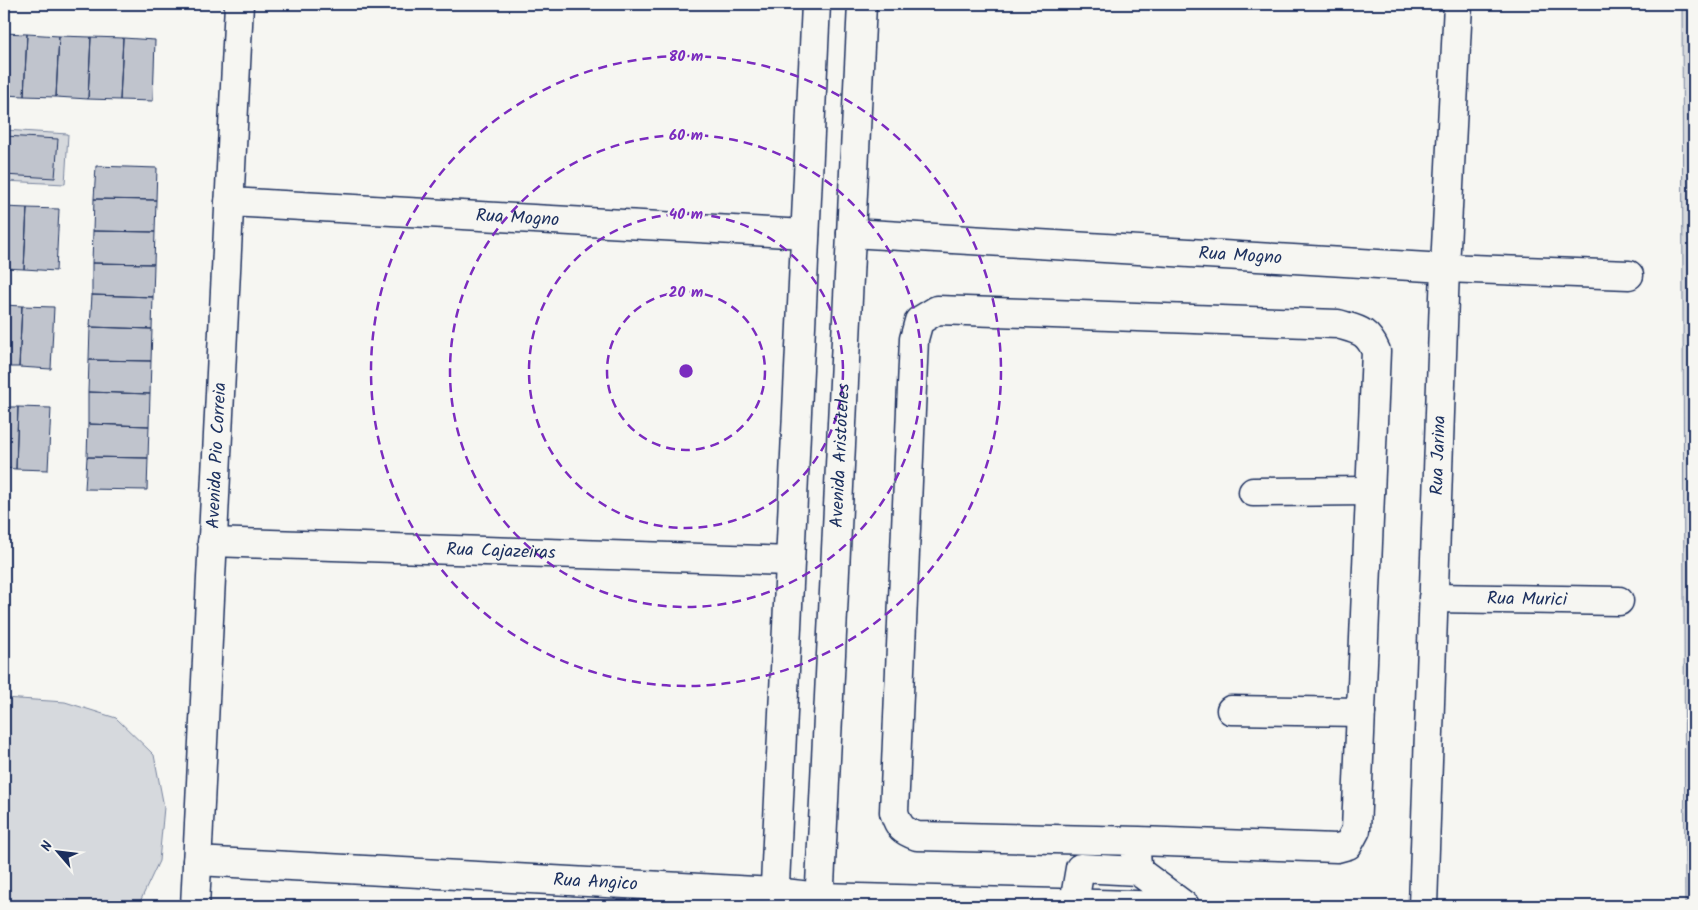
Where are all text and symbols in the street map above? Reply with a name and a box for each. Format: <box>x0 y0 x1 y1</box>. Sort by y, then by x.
text: 80 m <box>669 45 703 69</box>
text: 60 m <box>669 124 703 148</box>
street label: Rua Mogno <box>475 201 560 235</box>
text: 40 m <box>669 203 703 227</box>
street label: Rua Mogno <box>1198 239 1283 273</box>
text: 20 m <box>669 281 703 305</box>
centre of rings <box>677 362 695 380</box>
street label: Avenida Pio Correia <box>199 382 235 529</box>
street label: Avenida Aristóteles <box>823 382 858 528</box>
street label: Rua Jarina <box>1423 415 1454 496</box>
street label: Rua Cajazeiras <box>446 535 556 568</box>
street label: Rua Murici <box>1487 584 1568 615</box>
north arrow <box>32 828 82 878</box>
text: N <box>36 837 59 855</box>
street label: Rua Angico <box>552 866 638 899</box>

